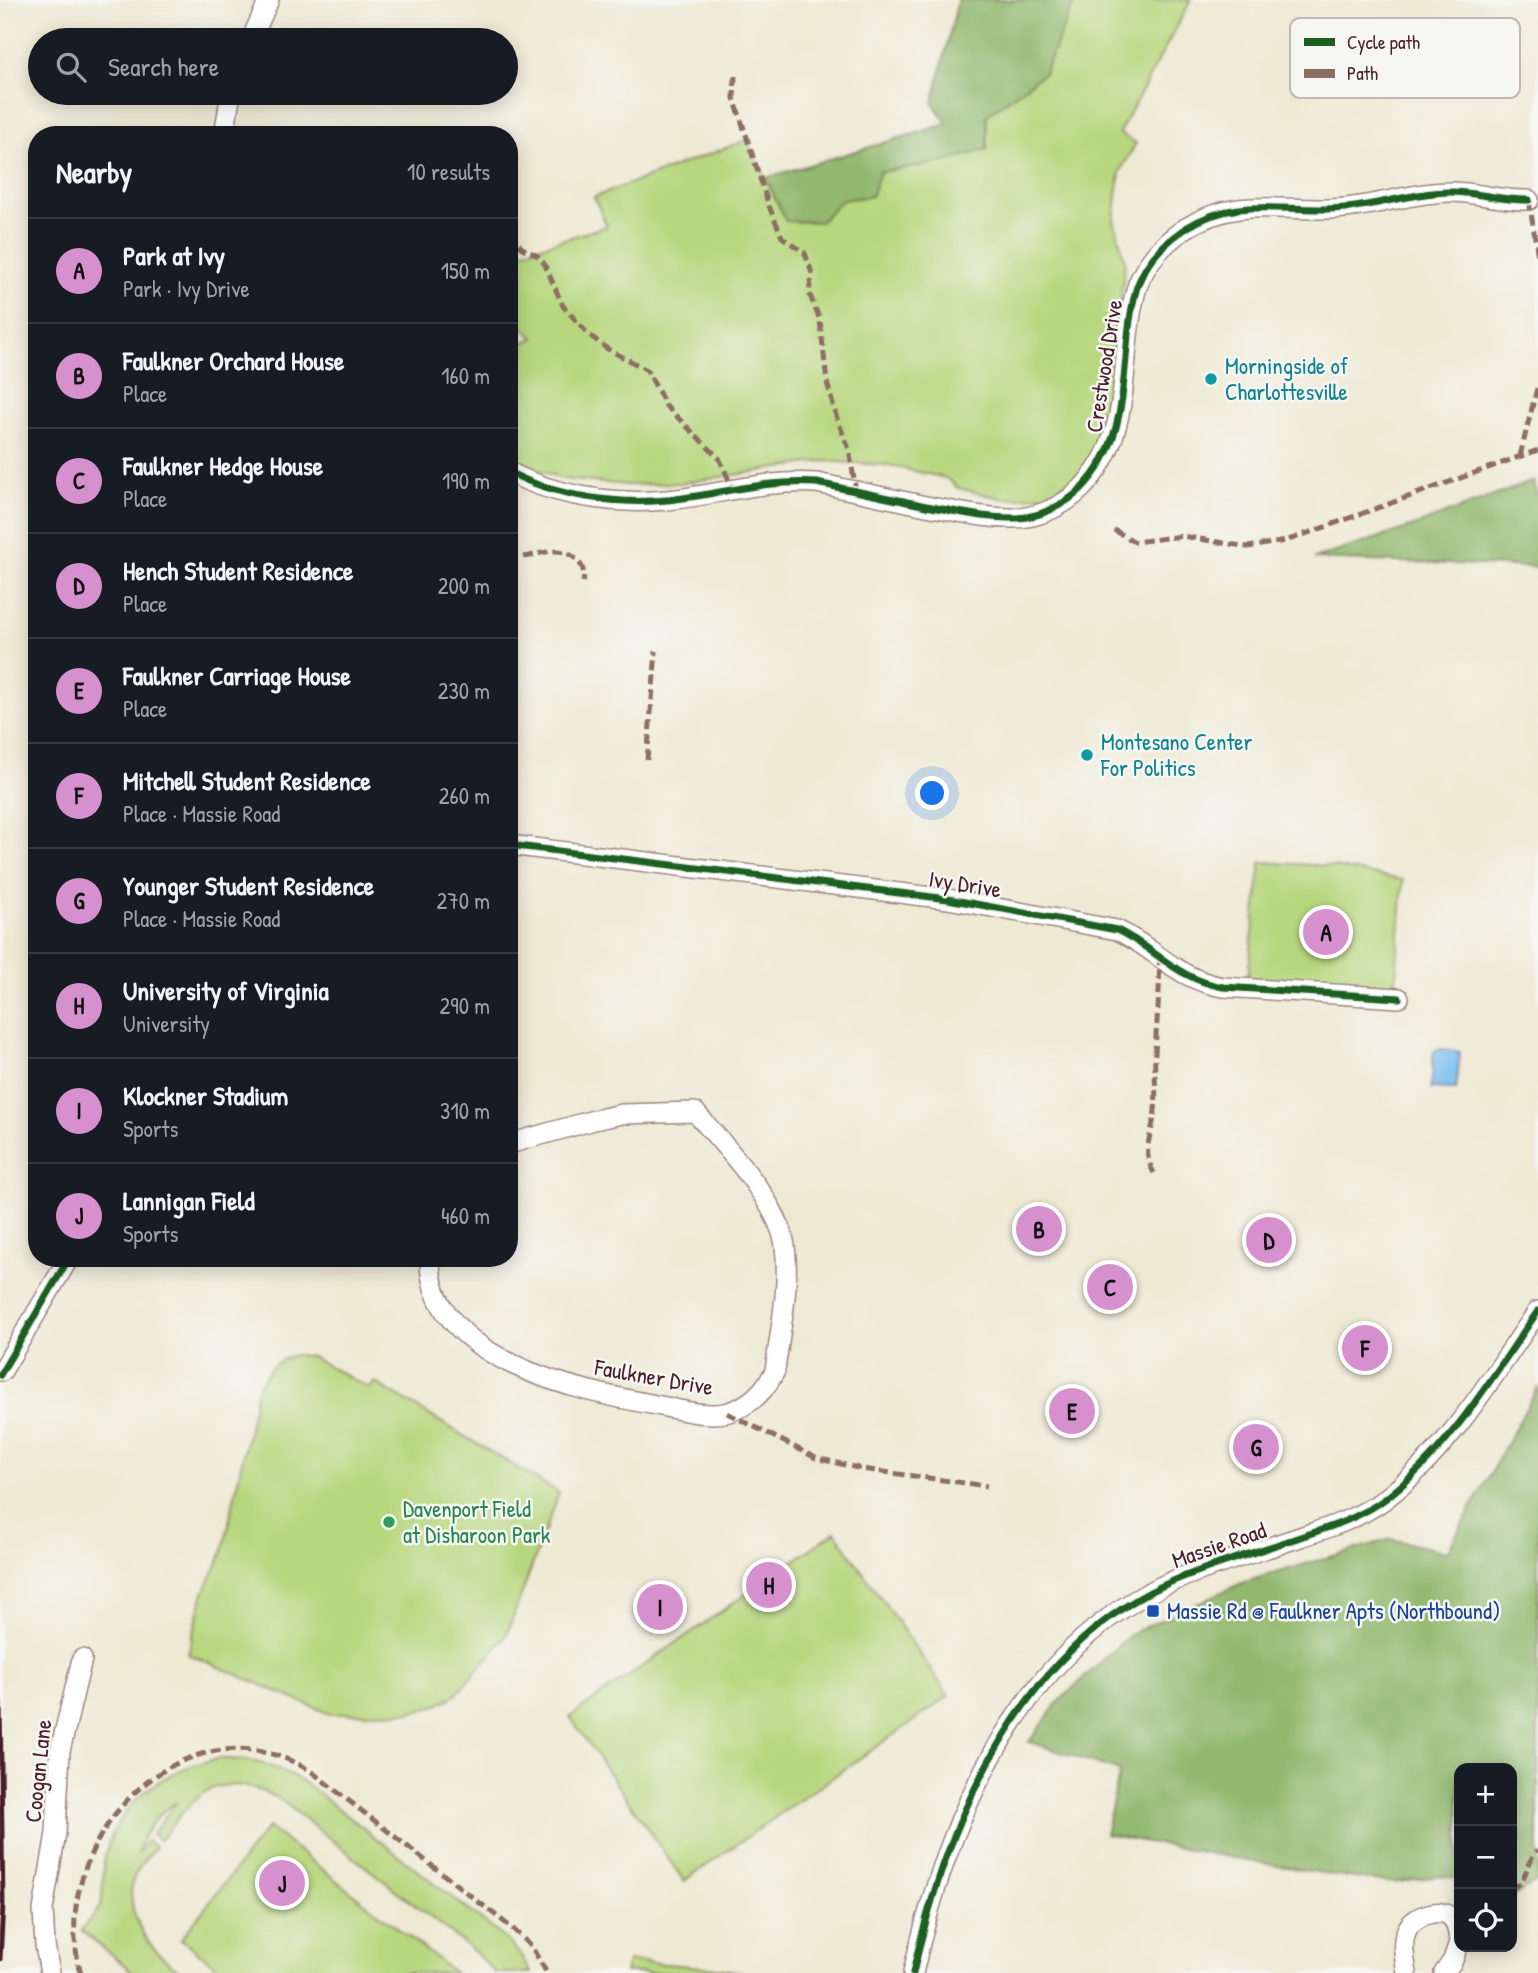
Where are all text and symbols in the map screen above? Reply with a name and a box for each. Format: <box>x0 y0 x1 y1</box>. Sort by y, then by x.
legend <box>1290 18 1520 98</box>
search box <box>28 28 518 105</box>
text: Cycle path <box>1347 29 1420 55</box>
icon: search <box>52 48 90 86</box>
text: Search here <box>108 49 219 84</box>
text: Path <box>1347 60 1378 86</box>
text: Nearby <box>56 152 132 192</box>
text: 10 results <box>407 156 490 187</box>
text: Park at Ivy <box>123 238 225 273</box>
text: A <box>73 255 85 286</box>
text: 150 m <box>441 255 490 286</box>
text: Park · Ivy Drive <box>123 273 250 304</box>
street label: Crestwood Drive <box>1078 297 1129 435</box>
text: Faulkner Orchard House <box>123 343 344 378</box>
place label: Morningside of Charlottesville <box>1225 350 1349 407</box>
text: B <box>73 360 85 391</box>
text: 160 m <box>441 360 490 391</box>
marker: Morningside of Charlottesville <box>1203 371 1219 387</box>
text: Place <box>123 378 167 409</box>
text: Faulkner Hedge House <box>123 448 323 483</box>
text: C <box>73 465 85 496</box>
text: 190 m <box>442 465 490 496</box>
text: Place <box>123 483 167 514</box>
text: Hench Student Residence <box>123 553 353 588</box>
text: D <box>74 570 84 601</box>
text: 200 m <box>438 570 490 601</box>
text: Place <box>123 588 167 619</box>
text: Faulkner Carriage House <box>123 658 351 693</box>
text: E <box>74 675 84 706</box>
text: 230 m <box>438 675 490 706</box>
text: Place <box>123 693 167 724</box>
place label: Montesano Center For Politics <box>1100 726 1252 783</box>
marker: Montesano Center For Politics <box>1079 747 1095 763</box>
text: Mitchell Student Residence <box>123 763 371 798</box>
your location <box>915 776 949 810</box>
text: F <box>75 780 83 811</box>
text: 260 m <box>439 780 490 811</box>
text: Place · Massie Road <box>123 798 280 829</box>
street label: Ivy Drive <box>927 862 1004 905</box>
text: Younger Student Residence <box>123 868 374 903</box>
text: G <box>73 885 85 916</box>
text: 270 m <box>437 885 490 916</box>
text: Place · Massie Road <box>123 903 280 934</box>
pin: A <box>1303 906 1349 958</box>
text: University of Virginia <box>123 973 329 1008</box>
text: H <box>74 990 84 1021</box>
text: 290 m <box>440 990 490 1021</box>
text: University <box>123 1008 210 1039</box>
text: Klockner Stadium <box>123 1078 288 1113</box>
text: I <box>76 1095 82 1126</box>
text: 310 m <box>440 1095 490 1126</box>
text: Sports <box>123 1113 178 1144</box>
text: Lannigan Field <box>123 1183 255 1218</box>
text: J <box>75 1200 83 1231</box>
text: 460 m <box>441 1200 490 1231</box>
pin: B <box>1016 1203 1062 1255</box>
pin: D <box>1246 1214 1292 1266</box>
text: Sports <box>123 1218 178 1249</box>
pin: C <box>1087 1261 1133 1313</box>
pin: F <box>1342 1322 1388 1374</box>
street label: Faulkner Drive <box>592 1351 716 1402</box>
pin: E <box>1049 1385 1095 1437</box>
pin: G <box>1233 1421 1279 1473</box>
place label: Davenport Field at Disharoon Park <box>403 1493 551 1550</box>
marker: Davenport Field at Disharoon Park <box>381 1514 397 1530</box>
street label: Massie Road <box>1168 1514 1270 1575</box>
pin: H <box>746 1559 792 1611</box>
pin: I <box>637 1581 683 1633</box>
place label: Massie Rd @ Faulkner Apts (Northbound) <box>1167 1595 1500 1626</box>
marker: Massie Rd @ Faulkner Apts (Northbound) <box>1145 1603 1161 1619</box>
street label: Coogan Lane <box>17 1718 58 1824</box>
map controls <box>1454 1763 1517 1952</box>
button: + <box>1454 1763 1517 1826</box>
button: − <box>1454 1826 1517 1889</box>
pin: J <box>259 1857 305 1909</box>
button: locate <box>1454 1889 1517 1952</box>

